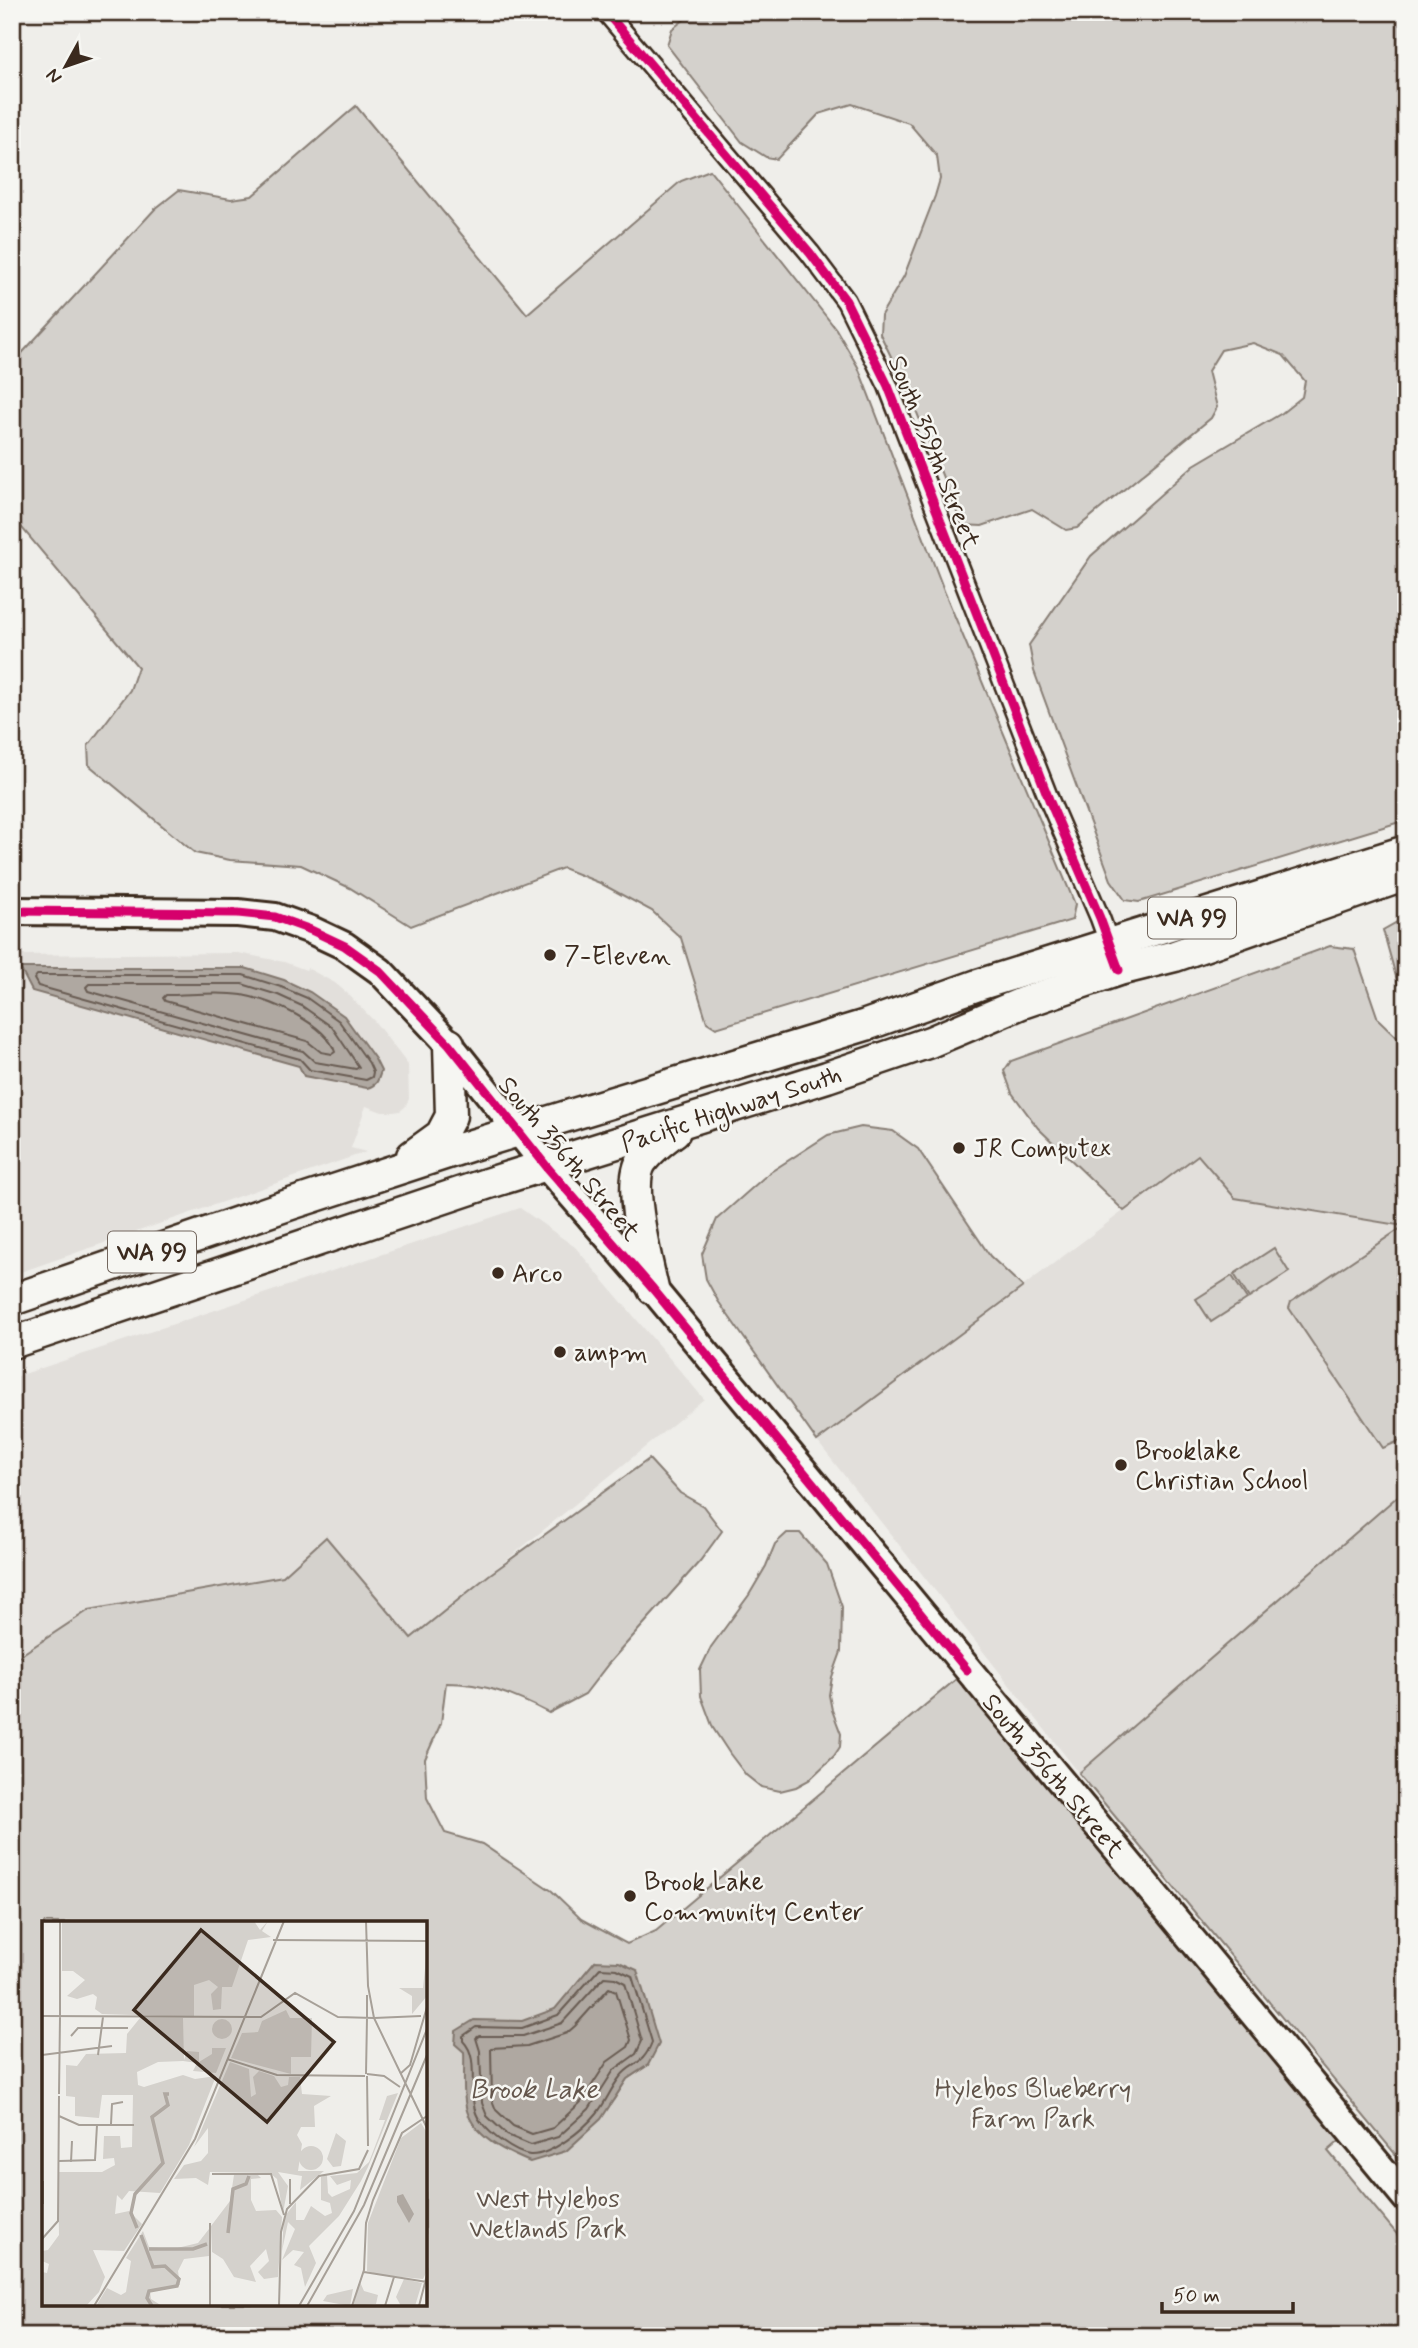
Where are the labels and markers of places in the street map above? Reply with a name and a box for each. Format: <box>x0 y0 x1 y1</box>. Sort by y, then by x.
place label: 7-Eleven <box>564 940 671 974</box>
marker: 7-Eleven <box>542 947 558 963</box>
place label: JR Computex <box>973 1133 1111 1167</box>
marker: JR Computex <box>951 1140 967 1156</box>
place label: Arco <box>512 1258 563 1292</box>
marker: Arco <box>490 1265 506 1281</box>
place label: ampm <box>574 1337 648 1371</box>
marker: ampm <box>552 1344 568 1360</box>
place label: Brooklake Christian School <box>1135 1435 1308 1499</box>
marker: Brooklake Christian School <box>1113 1457 1129 1473</box>
place label: Brook Lake Community Center <box>644 1866 864 1930</box>
marker: Brook Lake Community Center <box>622 1888 638 1904</box>

